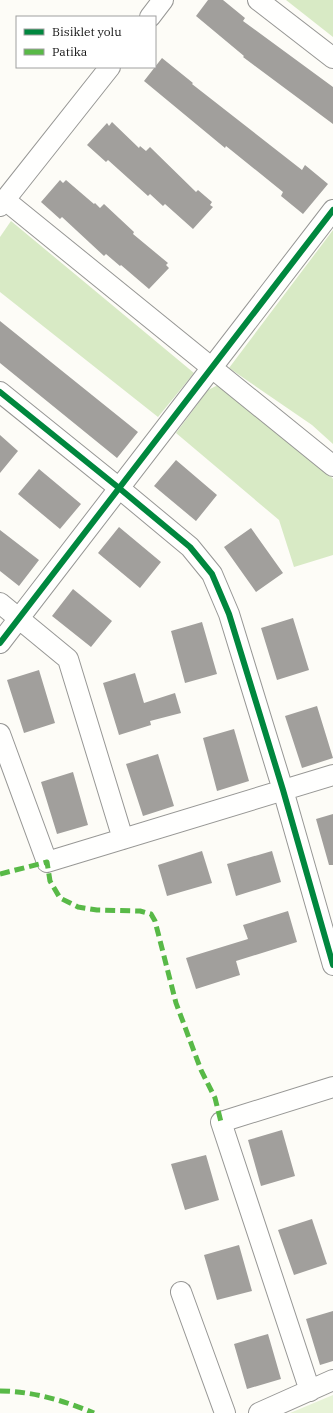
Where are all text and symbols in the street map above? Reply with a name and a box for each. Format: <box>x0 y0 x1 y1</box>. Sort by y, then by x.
legend <box>16 16 156 68</box>
text: Bisiklet yolu <box>52 24 122 39</box>
text: Patika <box>52 44 88 59</box>

